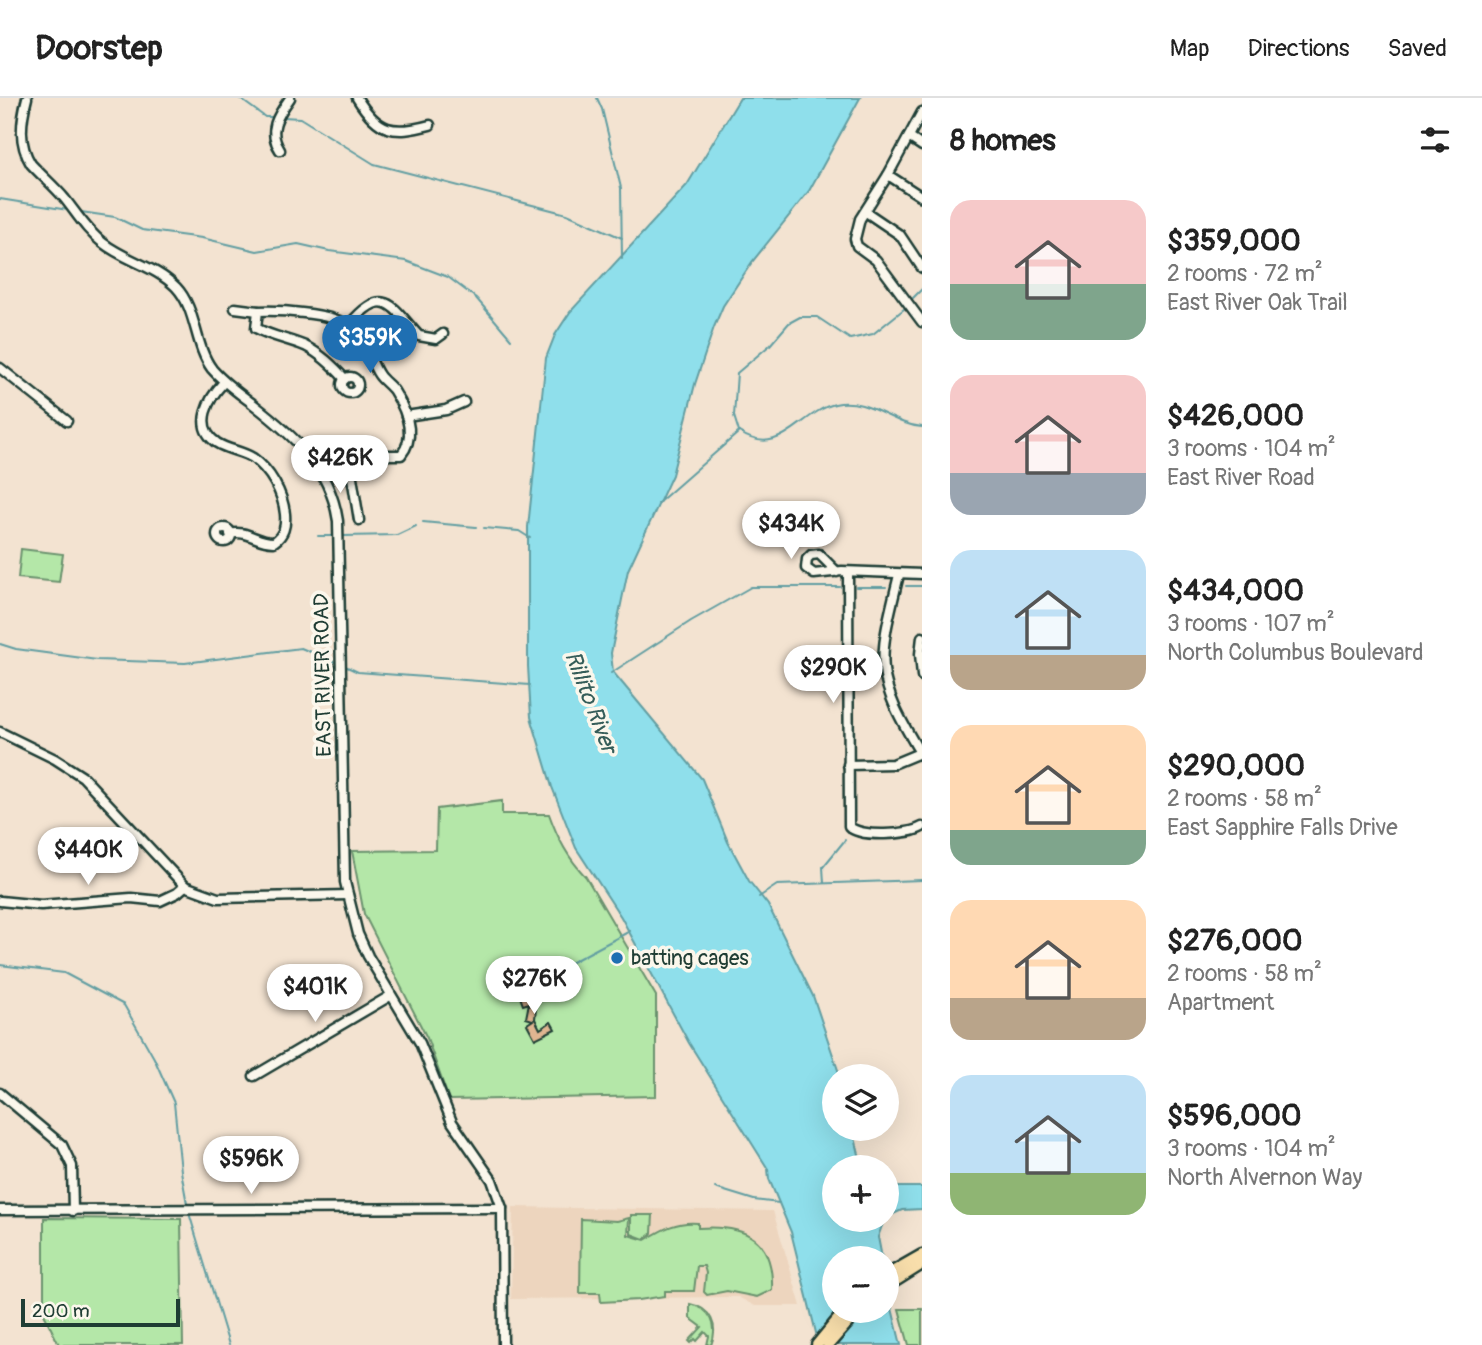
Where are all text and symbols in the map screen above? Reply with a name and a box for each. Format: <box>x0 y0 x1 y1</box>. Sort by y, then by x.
text: Doorstep <box>35 28 163 69</box>
text: Map <box>1170 34 1210 63</box>
text: Directions <box>1248 34 1349 63</box>
text: Saved <box>1387 34 1447 63</box>
icon: filters <box>1416 121 1454 159</box>
text: 8 homes <box>950 122 1056 159</box>
text: $359,000 <box>1167 222 1301 259</box>
icon: home <box>1006 228 1090 312</box>
text: 2 rooms · 72 m² <box>1167 259 1323 288</box>
text: East River Oak Trail <box>1167 288 1348 317</box>
pin: $359K <box>321 316 419 375</box>
text: $359K <box>338 323 402 352</box>
text: $426,000 <box>1167 397 1304 434</box>
icon: home <box>1006 403 1090 487</box>
text: 3 rooms · 104 m² <box>1167 434 1336 463</box>
pin: $426K <box>291 436 389 495</box>
text: $426K <box>307 443 373 472</box>
text: East River Road <box>1167 463 1315 492</box>
pin: $434K <box>742 502 840 561</box>
text: $434K <box>758 509 824 538</box>
text: $434,000 <box>1167 572 1304 609</box>
icon: home <box>1006 578 1090 662</box>
street label: EAST RIVER ROAD <box>308 593 338 757</box>
text: 3 rooms · 107 m² <box>1167 609 1335 638</box>
text: North Columbus Boulevard <box>1167 638 1423 667</box>
pin: $290K <box>784 646 882 705</box>
water label: Rillito River <box>558 647 625 760</box>
text: $290K <box>800 653 866 682</box>
text: $290,000 <box>1167 747 1305 784</box>
icon: home <box>1006 753 1090 837</box>
text: 2 rooms · 58 m² <box>1167 784 1322 813</box>
text: East Sapphire Falls Drive <box>1167 813 1398 842</box>
pin: $440K <box>39 828 137 887</box>
text: $440K <box>54 835 122 864</box>
text: $276,000 <box>1167 922 1302 959</box>
icon: home <box>1006 928 1090 1012</box>
place label: batting cages <box>631 945 749 972</box>
marker: batting cages <box>609 950 625 966</box>
pin: $276K <box>485 956 583 1016</box>
text: 2 rooms · 58 m² <box>1167 959 1322 988</box>
pin: $401K <box>266 964 364 1024</box>
text: $276K <box>502 964 566 993</box>
text: $401K <box>283 972 347 1001</box>
text: Apartment <box>1167 988 1274 1017</box>
map controls <box>822 1064 899 1323</box>
button: layers <box>822 1064 899 1141</box>
text: $596,000 <box>1167 1097 1302 1134</box>
icon: home <box>1006 1103 1090 1187</box>
text: 3 rooms · 104 m² <box>1167 1134 1336 1163</box>
pin: $596K <box>202 1136 300 1196</box>
text: $596K <box>219 1144 283 1173</box>
button: + <box>822 1155 899 1232</box>
text: North Alvernon Way <box>1167 1163 1362 1192</box>
button: − <box>822 1246 899 1323</box>
scale bar <box>21 1296 180 1328</box>
text: 200 m <box>32 1299 90 1323</box>

